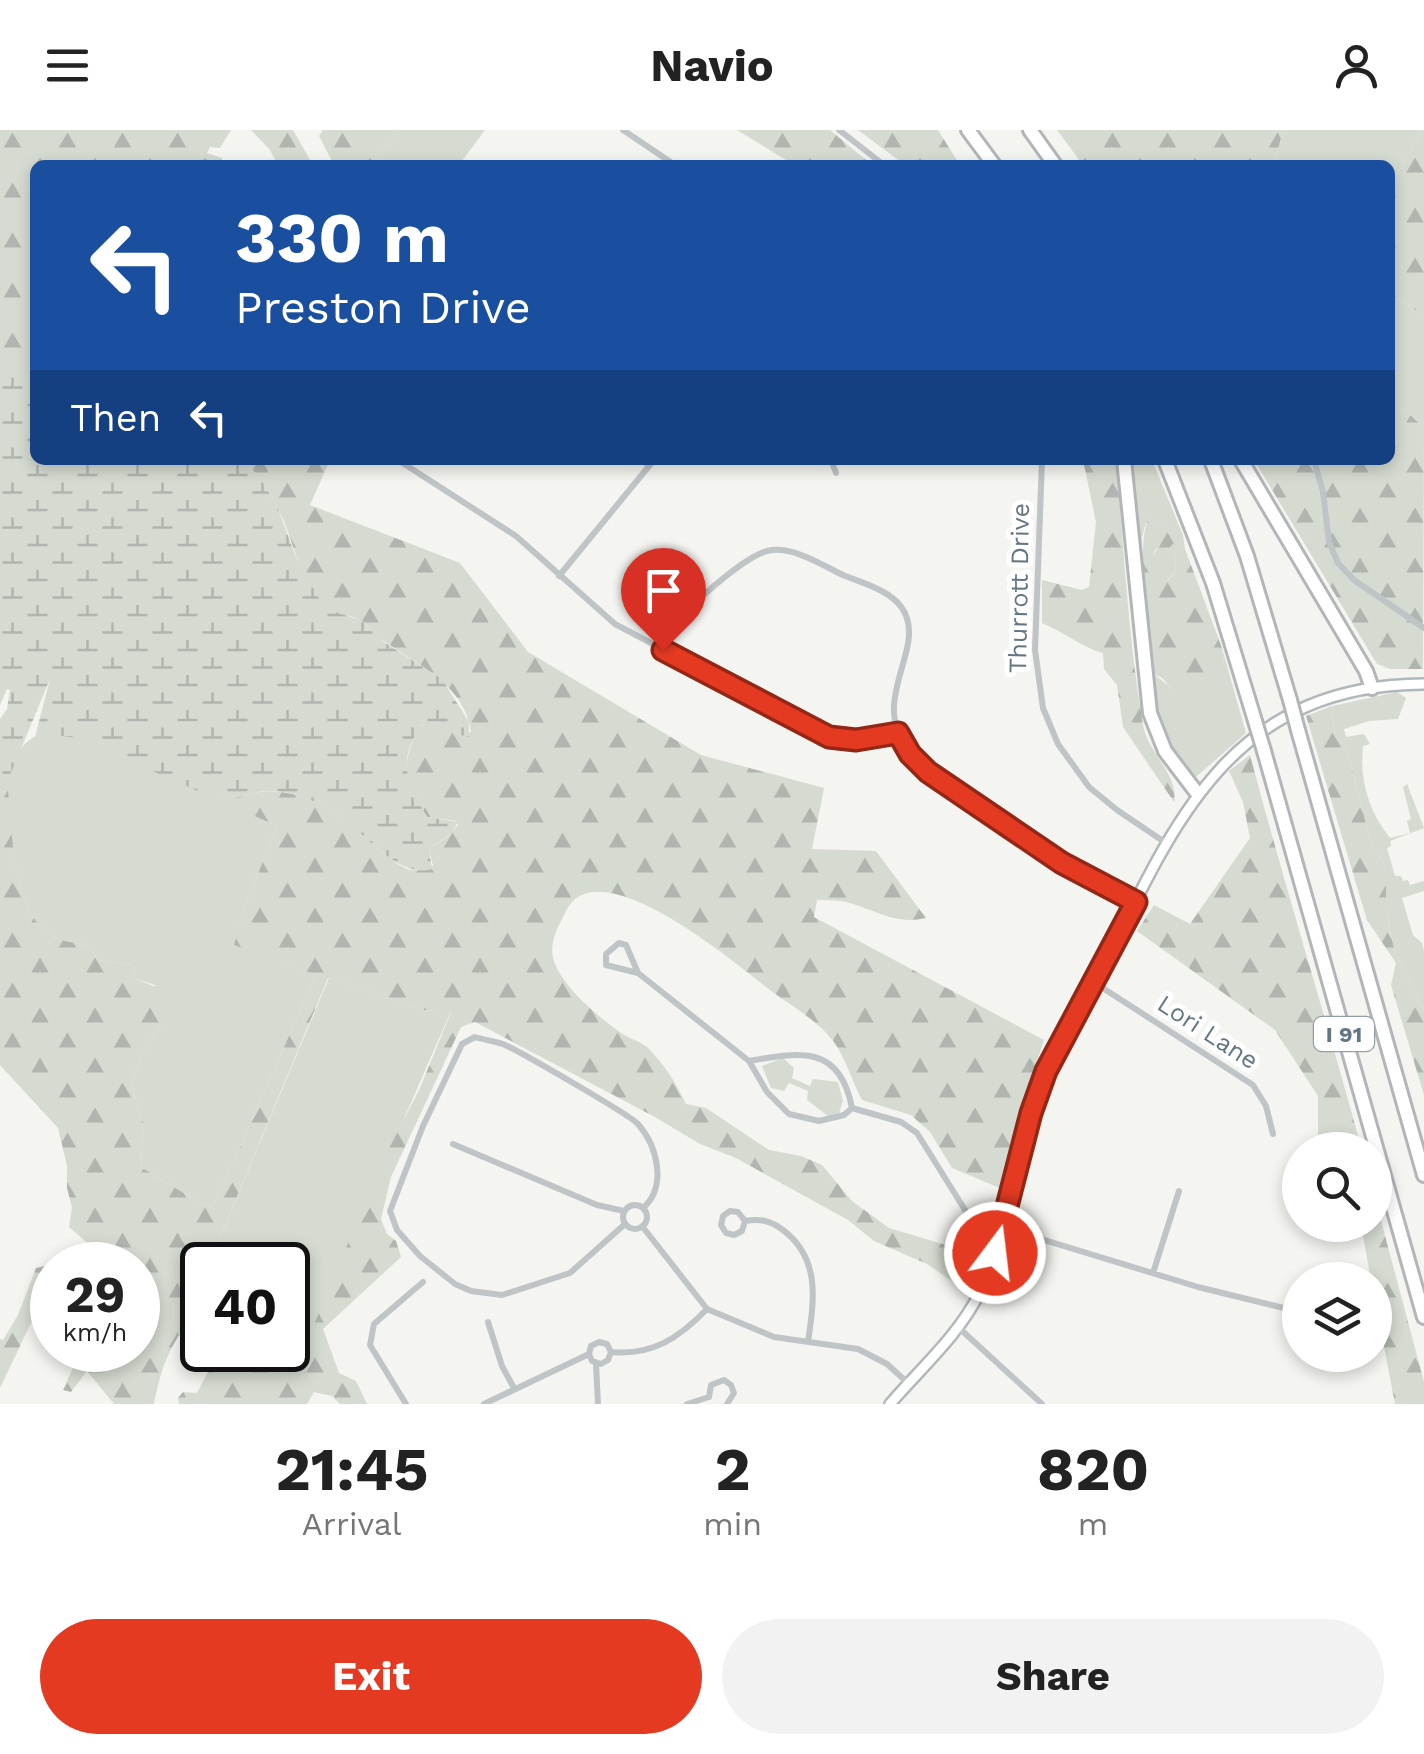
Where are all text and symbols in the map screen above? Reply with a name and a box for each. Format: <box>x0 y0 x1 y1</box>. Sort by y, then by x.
icon: menu <box>40 38 95 93</box>
icon: person <box>1329 38 1384 93</box>
text: Navio <box>650 39 774 92</box>
text: 330 m <box>235 197 449 279</box>
icon: left <box>70 200 200 330</box>
text: Preston Drive <box>235 281 531 334</box>
icon: left <box>181 390 236 445</box>
text: Then <box>70 396 161 440</box>
street label: Thurrott Drive <box>1003 503 1035 673</box>
pin <box>621 548 706 651</box>
icon: arrive <box>636 563 691 618</box>
street label: Lori Lane <box>1152 989 1264 1075</box>
road number: I 91 <box>1314 1017 1374 1051</box>
map controls <box>1282 1132 1392 1372</box>
button: search <box>1282 1132 1392 1242</box>
position arrow <box>943 1201 1047 1305</box>
speed limit sign: 40 <box>180 1242 310 1372</box>
button: layers <box>1282 1262 1392 1372</box>
text: 29 <box>65 1265 125 1324</box>
text: km/h <box>63 1318 127 1347</box>
text: 21:45 <box>275 1434 428 1505</box>
text: 2 <box>715 1434 751 1505</box>
text: 820 <box>1037 1434 1149 1505</box>
text: Arrival <box>302 1505 402 1543</box>
text: min <box>703 1505 762 1543</box>
text: m <box>1078 1505 1108 1543</box>
button: Exit <box>40 1619 702 1734</box>
button: Share <box>722 1619 1384 1734</box>

